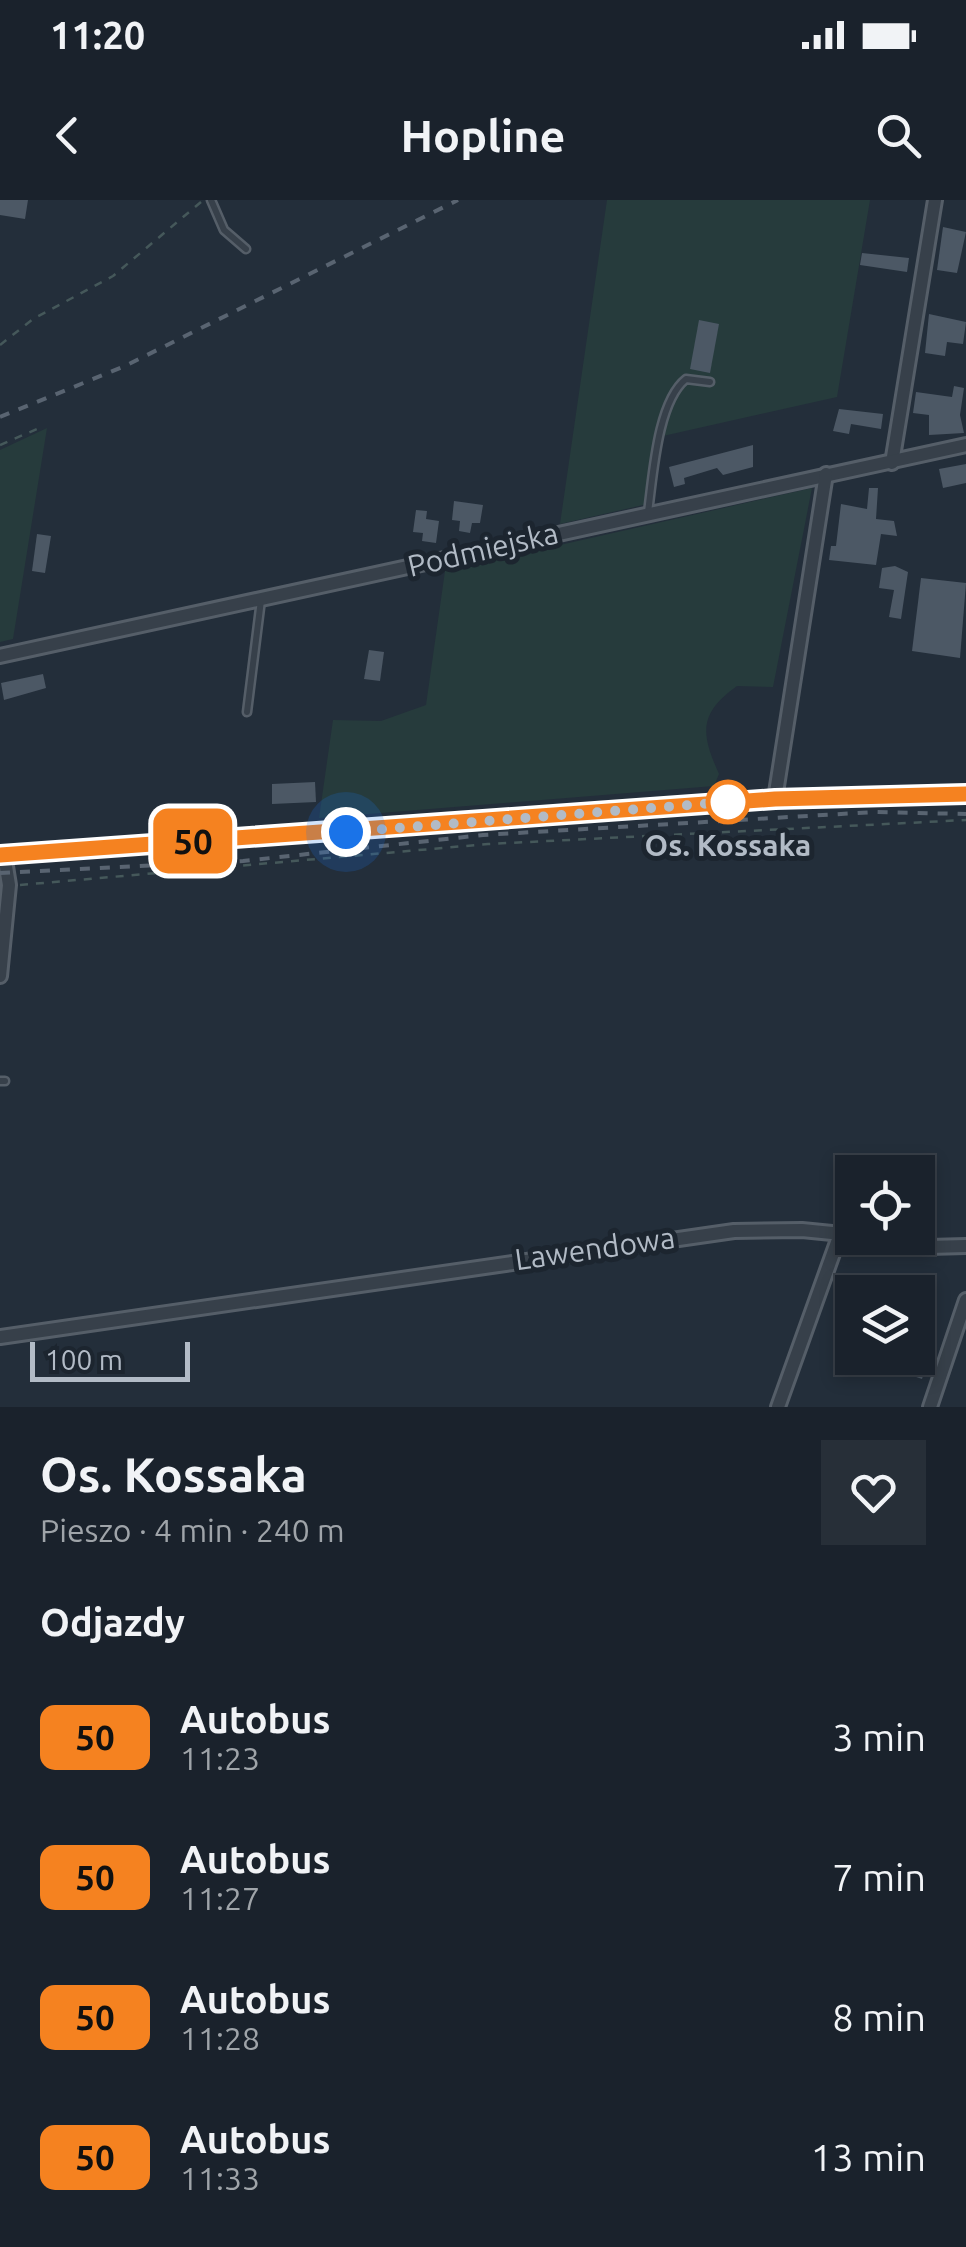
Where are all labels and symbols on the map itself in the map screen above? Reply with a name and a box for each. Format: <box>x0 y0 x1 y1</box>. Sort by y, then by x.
street label: Podmiejska <box>404 515 561 583</box>
marker: Os. Kossaka <box>707 781 749 823</box>
your location <box>321 807 371 857</box>
line badge: 50 <box>148 808 238 874</box>
place label: Os. Kossaka <box>645 828 811 862</box>
street label: Lawendowa <box>513 1220 677 1276</box>
scale bar <box>30 1337 190 1382</box>

